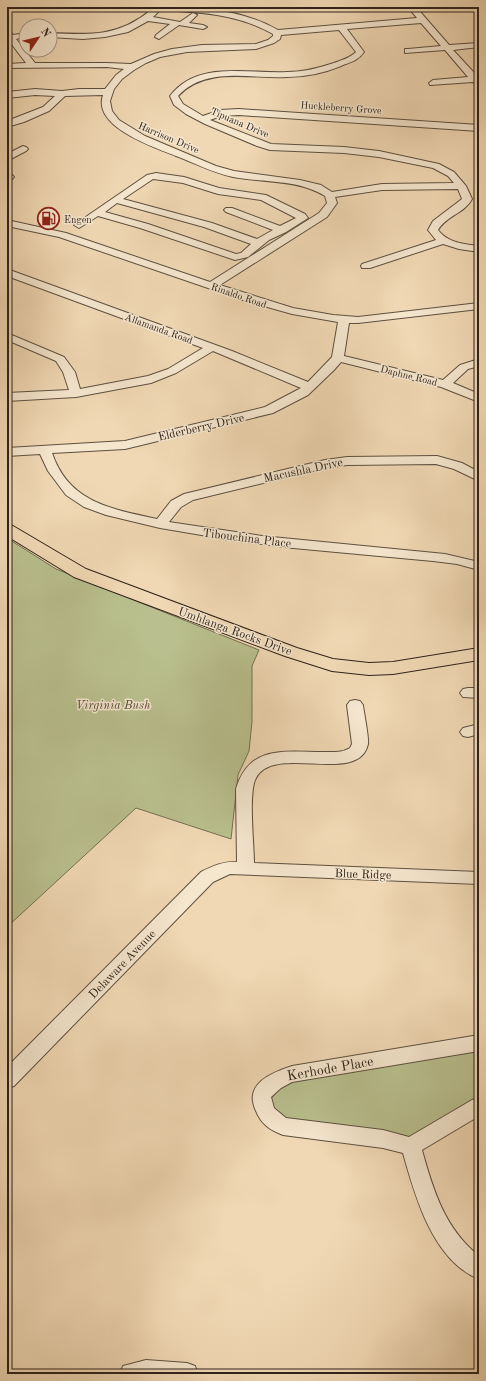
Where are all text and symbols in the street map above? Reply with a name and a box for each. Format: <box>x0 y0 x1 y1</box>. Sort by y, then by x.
north arrow <box>18 18 58 58</box>
text: N <box>38 27 52 40</box>
street label: Huckleberry Grove <box>300 100 382 116</box>
street label: Tipuana Drive <box>209 106 271 140</box>
street label: Harrison Drive <box>137 121 201 155</box>
fuel station icon: Engen <box>35 206 61 232</box>
place label: Engen <box>64 215 92 225</box>
street label: Rinaldo Road <box>210 282 268 310</box>
street label: Allamanda Road <box>123 312 194 346</box>
street label: Daphne Road <box>379 364 438 388</box>
street label: Elderberry Drive <box>157 412 246 444</box>
street label: Macushla Drive <box>262 457 344 485</box>
street label: Tibouchina Place <box>202 528 292 550</box>
street label: Umhlanga Rocks Drive <box>176 606 294 658</box>
park label: Virginia Bush <box>76 700 150 712</box>
street label: Blue Ridge <box>334 868 392 882</box>
street label: Delaware Avenue <box>87 928 159 1001</box>
street label: Kerhode Place <box>286 1054 375 1083</box>

